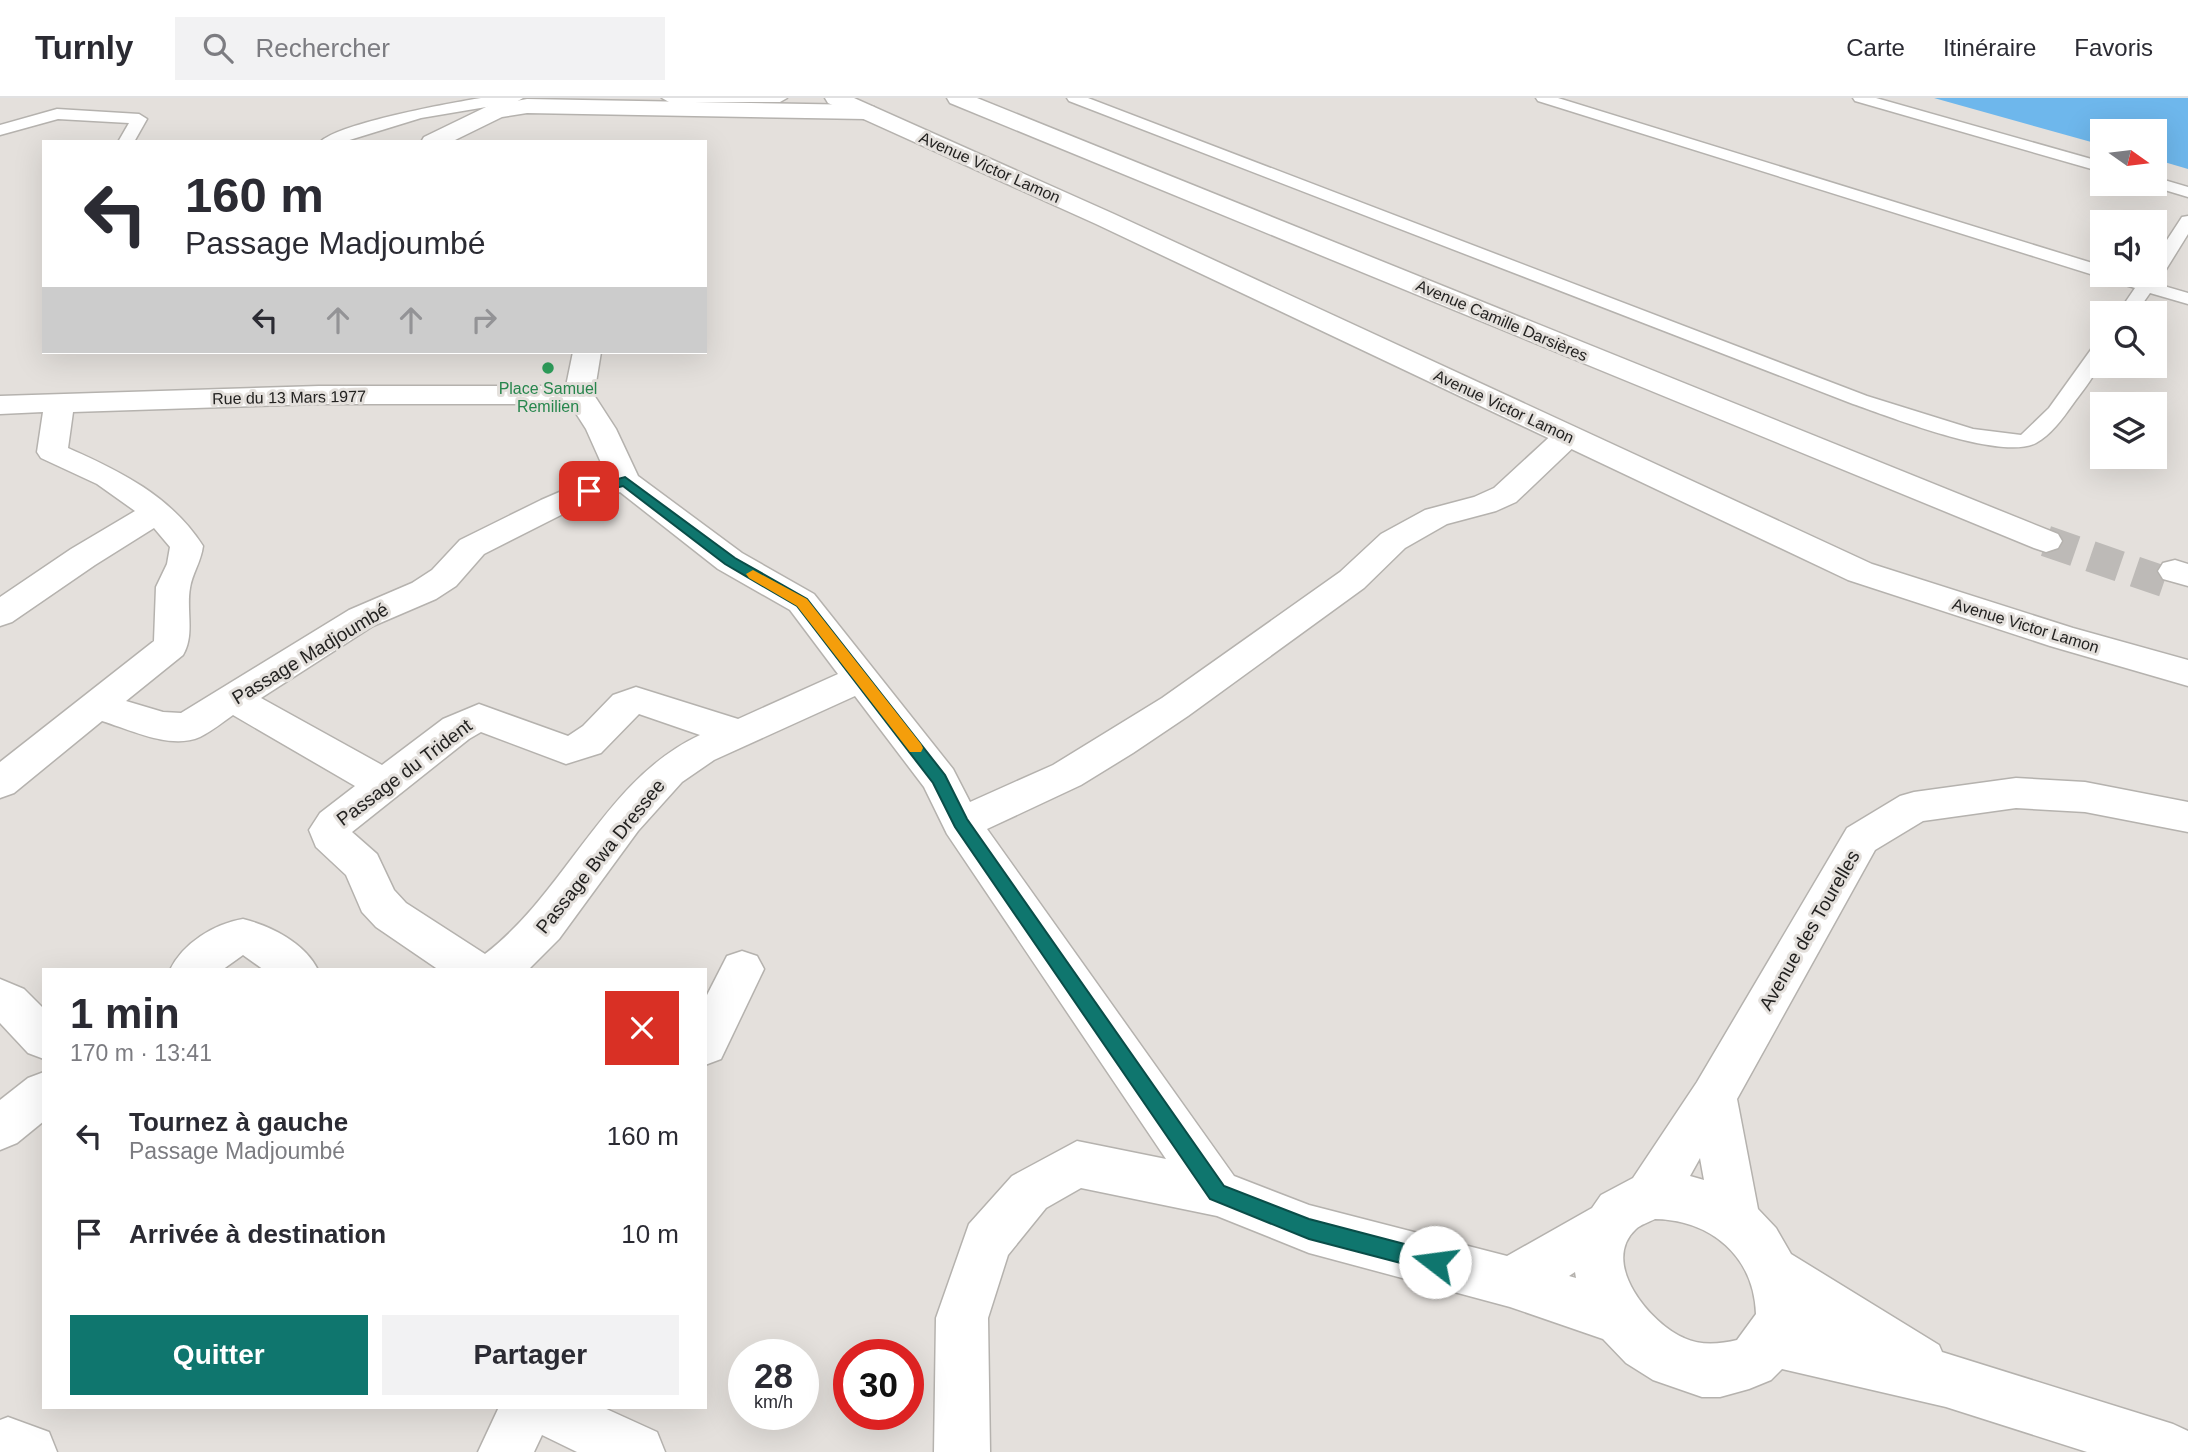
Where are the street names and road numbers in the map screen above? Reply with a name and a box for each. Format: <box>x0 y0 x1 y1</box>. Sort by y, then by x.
street label: Avenue Victor Lamon <box>917 129 1063 206</box>
street label: Avenue Camille Darsières <box>1413 277 1590 364</box>
street label: Avenue Victor Lamon <box>1431 367 1576 446</box>
street label: Rue du 13 Mars 1977 <box>212 388 366 407</box>
street label: Avenue Victor Lamon <box>1950 595 2101 656</box>
street label: Passage Madjoumbé <box>228 598 392 708</box>
street label: Passage du Trident <box>333 714 477 830</box>
street label: Passage Bwa Dressee <box>532 775 669 938</box>
street label: Avenue des Tourelles <box>1755 847 1864 1014</box>

